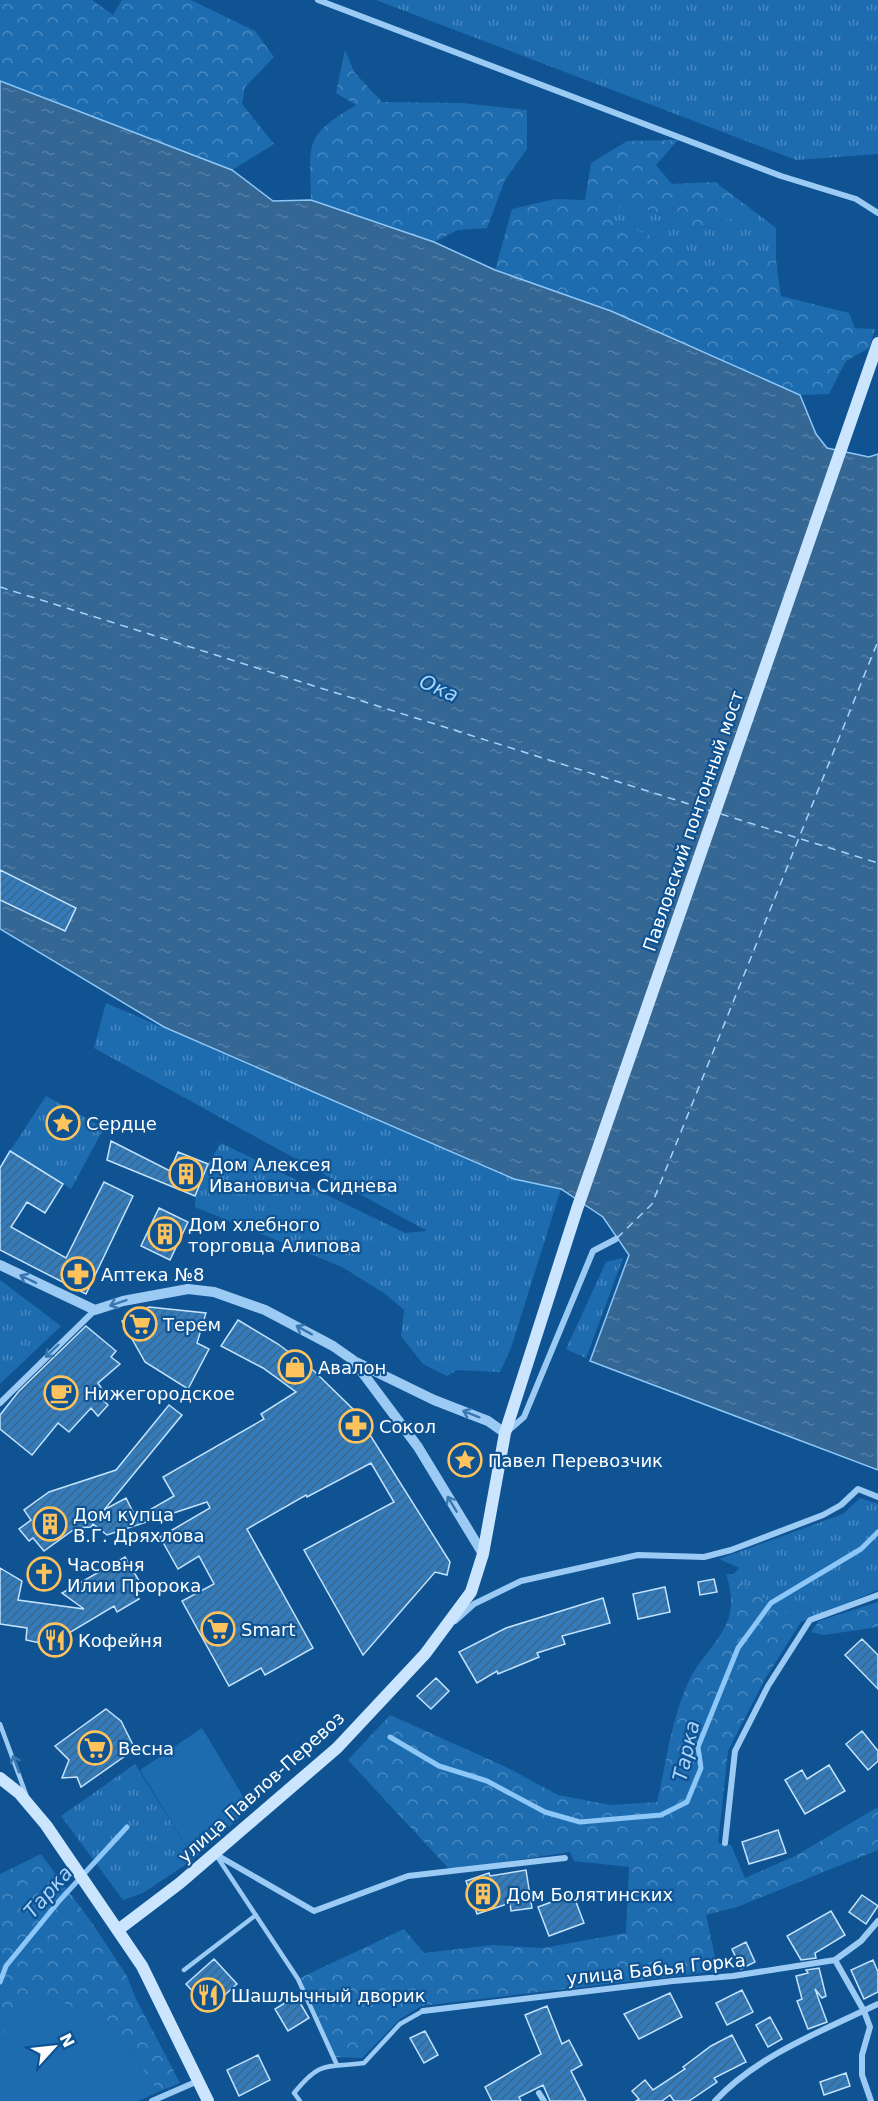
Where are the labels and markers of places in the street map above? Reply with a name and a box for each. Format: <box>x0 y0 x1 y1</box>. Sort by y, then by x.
place icon: Сердце <box>45 1105 81 1141</box>
place label: Сердце <box>86 1113 157 1134</box>
place label: Дом Алексея Ивановича Сиднева <box>209 1154 398 1196</box>
building icon: Дом Алексея Ивановича Сиднева <box>168 1156 204 1192</box>
place label: Дом хлебного торговца Алипова <box>188 1214 361 1256</box>
building icon: Дом хлебного торговца Алипова <box>147 1216 183 1252</box>
pharmacy icon: Аптека №8 <box>60 1256 96 1292</box>
place label: Аптека №8 <box>101 1264 204 1285</box>
supermarket icon: Терем <box>122 1306 158 1342</box>
place label: Терем <box>162 1314 221 1335</box>
shop icon: Авалон <box>277 1349 313 1385</box>
place label: Авалон <box>318 1357 386 1378</box>
cafe icon: Нижегородское <box>43 1375 79 1411</box>
place label: Нижегородское <box>84 1383 235 1404</box>
pharmacy icon: Сокол <box>338 1408 374 1444</box>
place label: Сокол <box>379 1416 436 1437</box>
place icon: Павел Перевозчик <box>447 1442 483 1478</box>
place label: Павел Перевозчик <box>488 1450 663 1471</box>
place label: Дом купца В.Г. Дряхлова <box>73 1504 205 1546</box>
building icon: Дом купца В.Г. Дряхлова <box>32 1506 68 1542</box>
place label: Часовня Илии Пророка <box>67 1554 201 1596</box>
church icon: Часовня Илии Пророка <box>26 1556 62 1592</box>
supermarket icon: Smart <box>200 1611 236 1647</box>
place label: Smart <box>241 1619 295 1640</box>
restaurant icon: Кофейня <box>37 1622 73 1658</box>
place label: Кофейня <box>78 1630 163 1651</box>
supermarket icon: Весна <box>77 1730 113 1766</box>
place label: Весна <box>118 1738 174 1759</box>
building icon: Дом Болятинских <box>465 1876 501 1912</box>
place label: Дом Болятинских <box>506 1884 673 1905</box>
restaurant icon: Шашлычный дворик <box>190 1977 226 2013</box>
place label: Шашлычный дворик <box>231 1985 426 2006</box>

